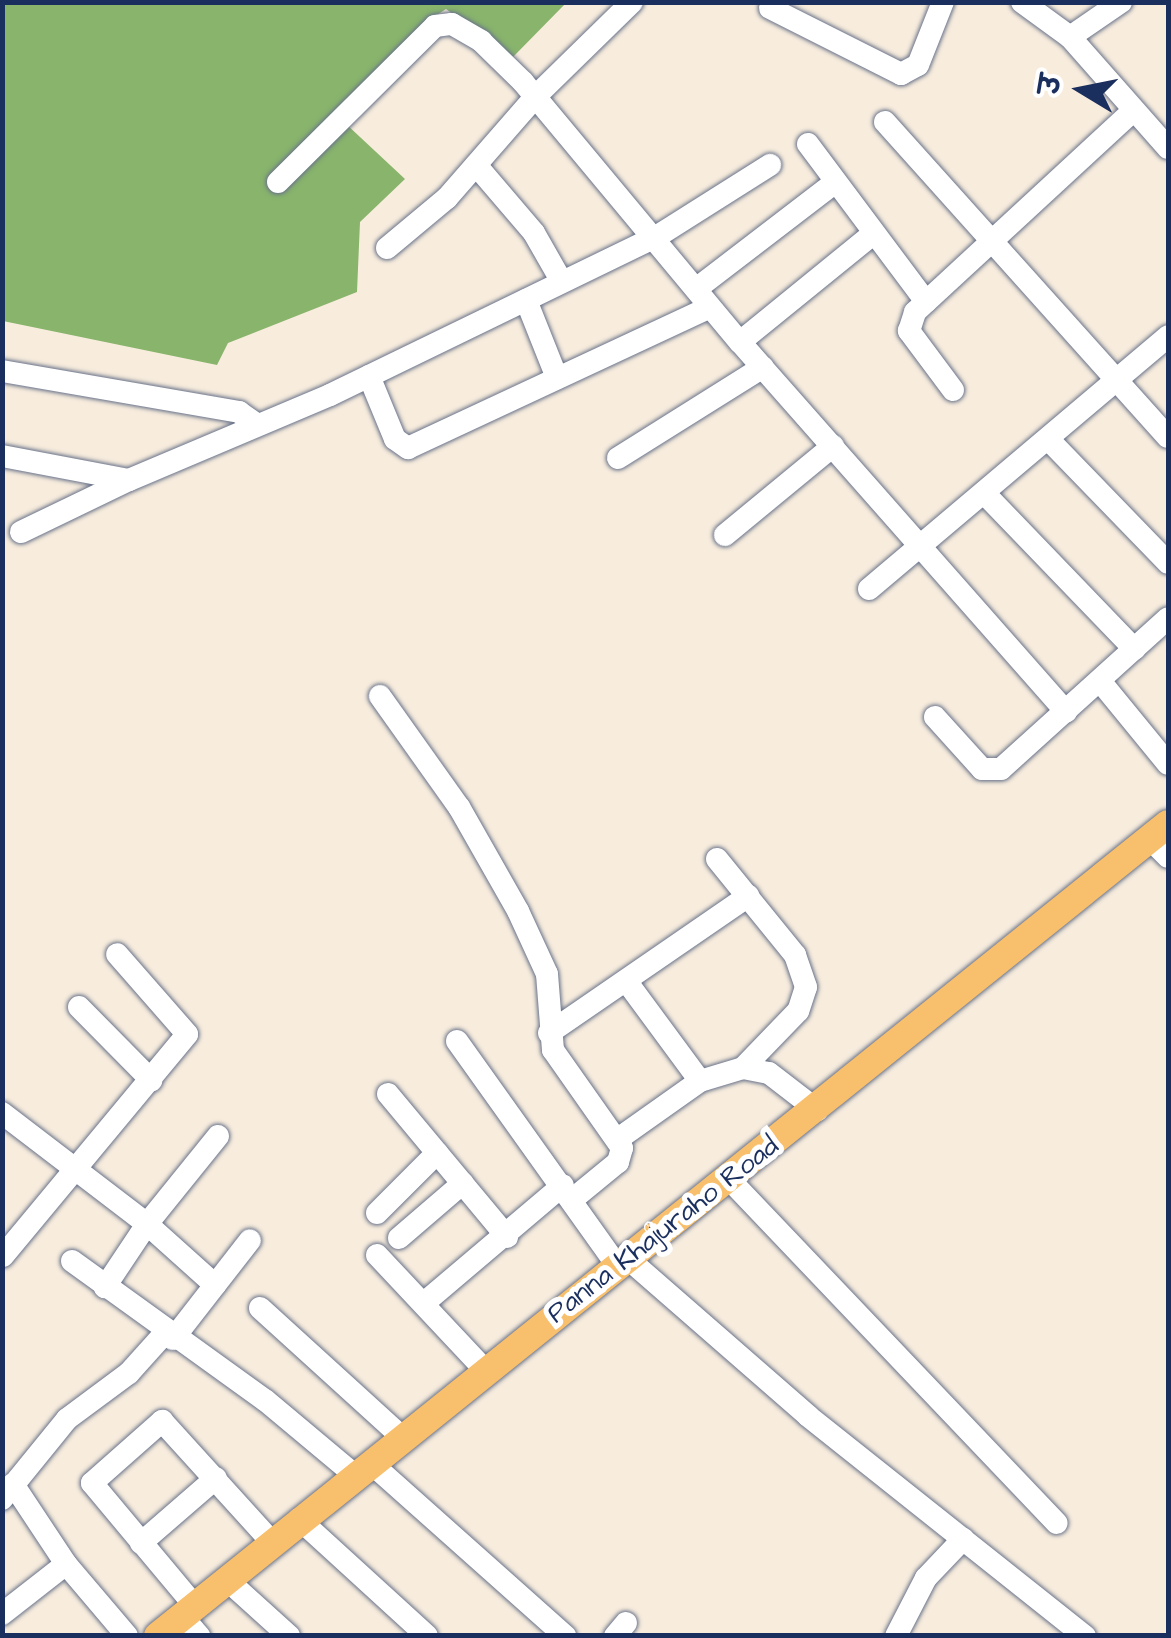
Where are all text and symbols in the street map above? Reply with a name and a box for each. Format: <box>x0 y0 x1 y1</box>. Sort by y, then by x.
north arrow <box>1031 40 1131 140</box>
text: उ <box>1030 72 1072 97</box>
street label: Panna Khajuraho Road <box>541 1129 785 1331</box>

